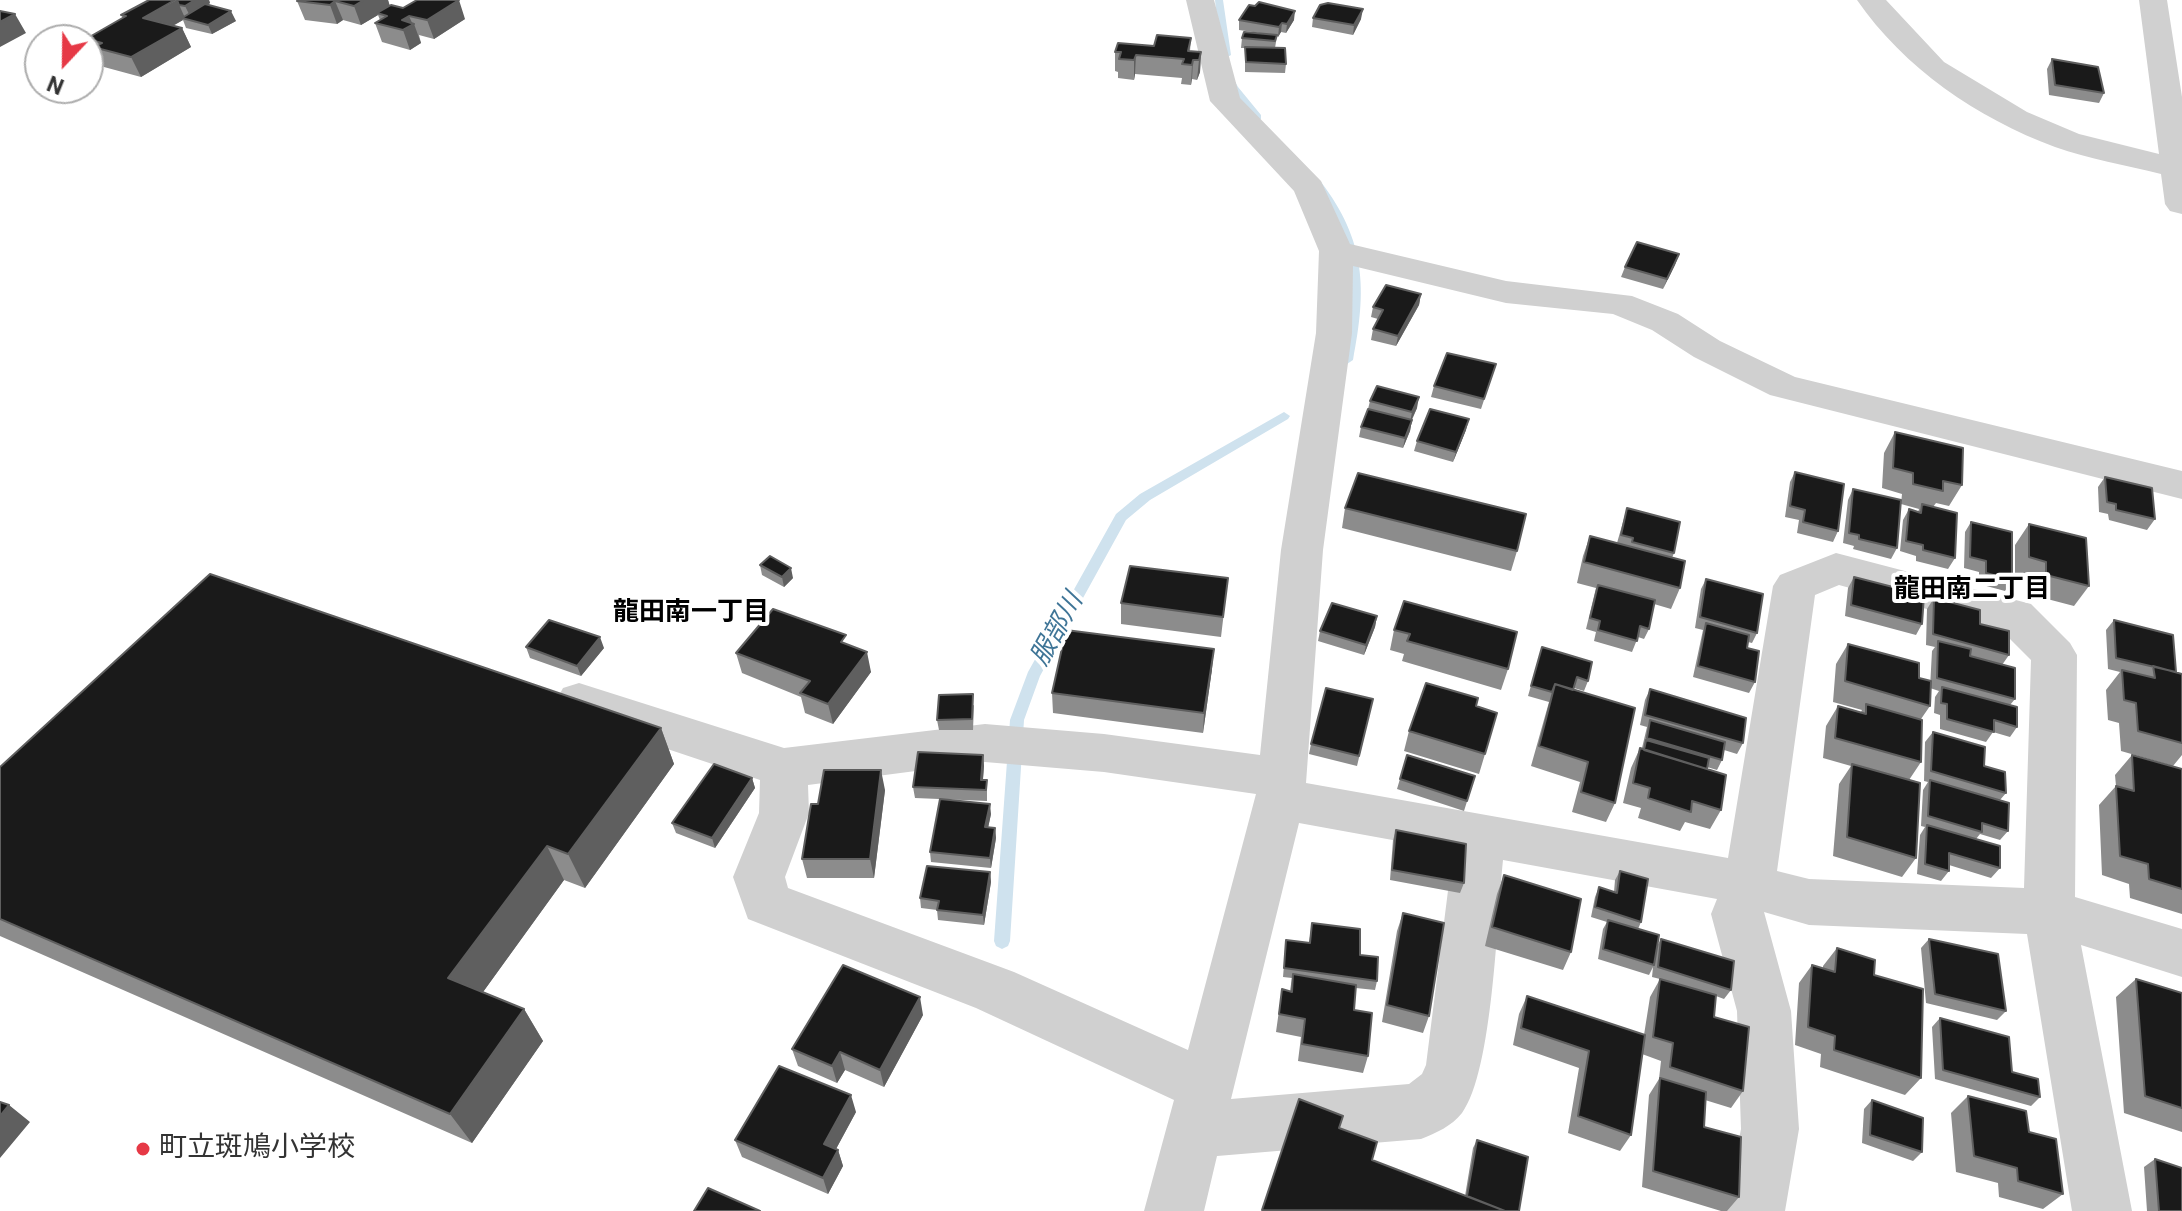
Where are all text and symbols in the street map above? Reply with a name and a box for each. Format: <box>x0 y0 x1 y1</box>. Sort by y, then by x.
north arrow <box>24 24 104 104</box>
text: N <box>44 70 67 99</box>
district label: 龍田南二丁目 <box>1894 574 2050 606</box>
water label: 服部川 <box>1025 588 1091 672</box>
district label: 龍田南一丁目 <box>613 597 769 629</box>
place label: 町立斑鳩小学校 <box>159 1132 355 1166</box>
marker: 町立斑鳩小学校 <box>134 1140 152 1158</box>

